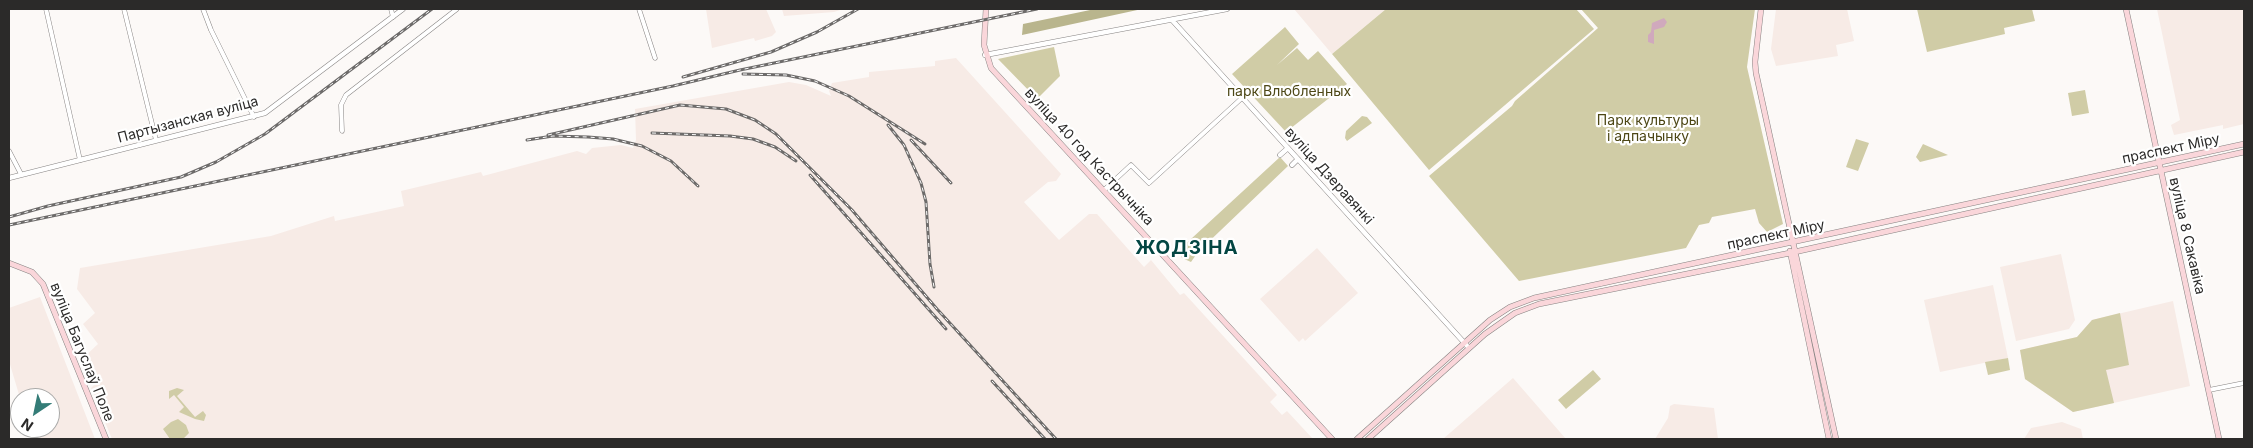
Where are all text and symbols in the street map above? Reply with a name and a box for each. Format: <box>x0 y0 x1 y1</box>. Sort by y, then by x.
park label: парк Влюбленных <box>1227 84 1351 100</box>
street label: вуліца 40 год Кастрычніка <box>1021 85 1157 229</box>
street label: Партызанская вуліца <box>116 93 260 147</box>
park label: Парк культуры і адпачынку <box>1597 113 1699 146</box>
street label: вуліца Дзеравянкі <box>1281 124 1377 228</box>
street label: праспект Міру <box>2121 130 2221 168</box>
street label: вуліца 8 Сакавіка <box>2165 176 2209 296</box>
street label: праспект Міру <box>1726 216 1826 254</box>
district label: ЖОДЗІНА <box>1134 237 1240 259</box>
street label: вуліца Багуслаў Поле <box>46 280 118 424</box>
north arrow <box>10 388 60 438</box>
text: N <box>18 415 36 435</box>

